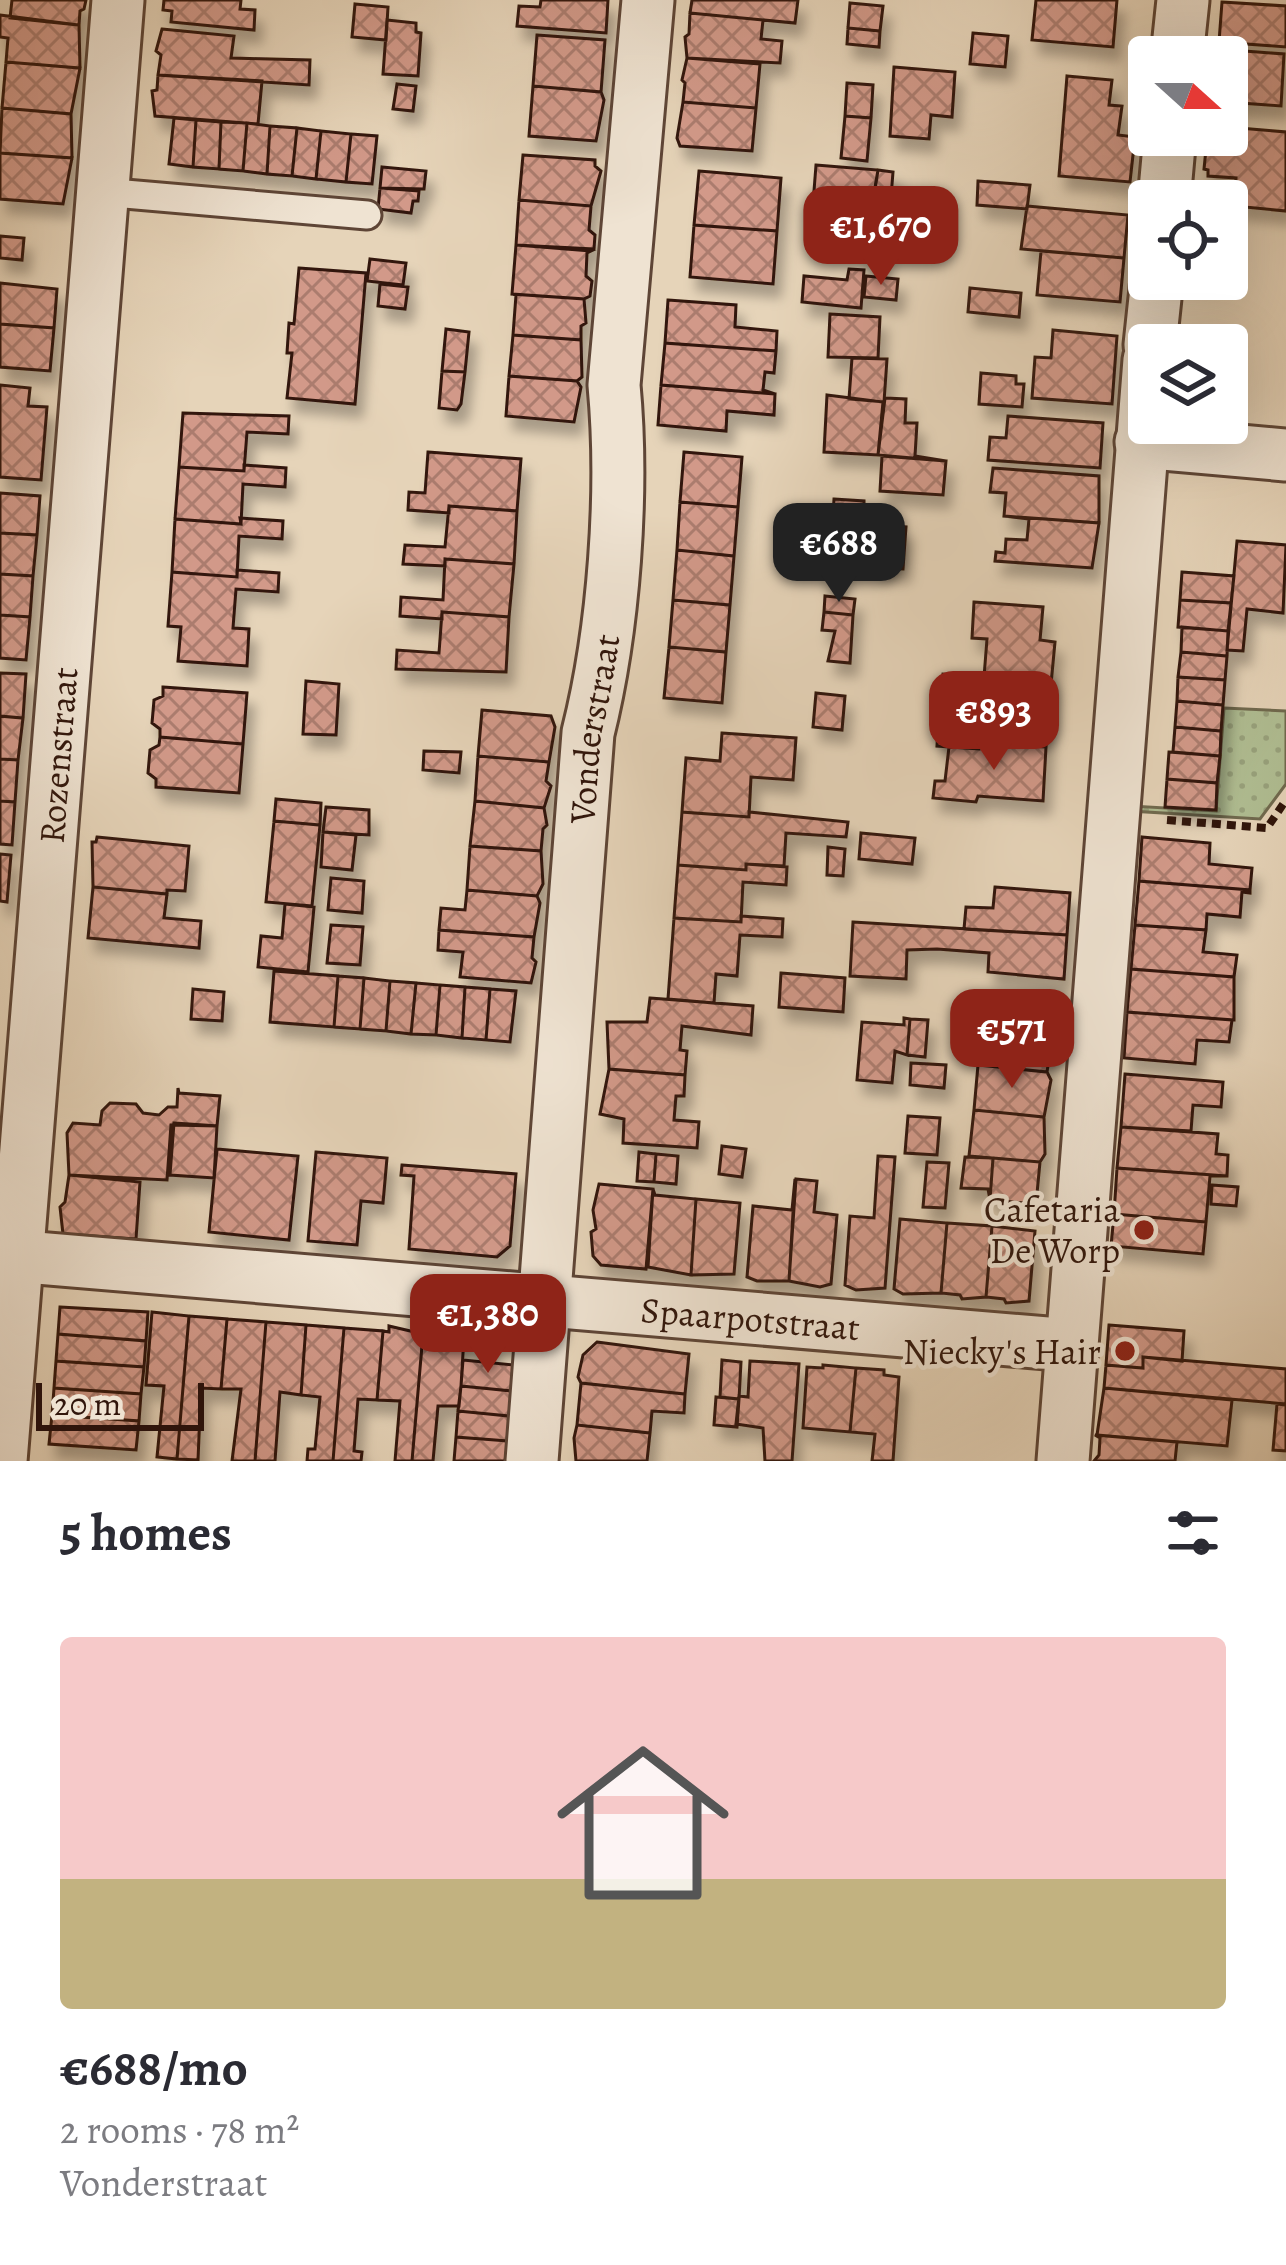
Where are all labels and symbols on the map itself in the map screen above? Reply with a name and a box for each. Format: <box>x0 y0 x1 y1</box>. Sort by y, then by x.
north arrow <box>1128 36 1248 156</box>
pin: €1,670 <box>783 186 979 288</box>
pin: €688 <box>768 503 910 605</box>
street label: Vonderstraat <box>557 631 631 827</box>
street label: Rozenstraat <box>26 665 89 845</box>
pin: €893 <box>923 671 1065 773</box>
pin: €571 <box>941 989 1083 1091</box>
place label: Cafetaria De Worp <box>984 1185 1120 1275</box>
marker: Cafetaria De Worp <box>1131 1217 1157 1243</box>
pin: €1,380 <box>390 1274 586 1376</box>
street label: Spaarpotstraat <box>639 1284 862 1352</box>
place label: Niecky's Hair <box>903 1327 1101 1376</box>
marker: Niecky's Hair <box>1112 1338 1138 1364</box>
scale bar <box>36 1377 204 1430</box>

